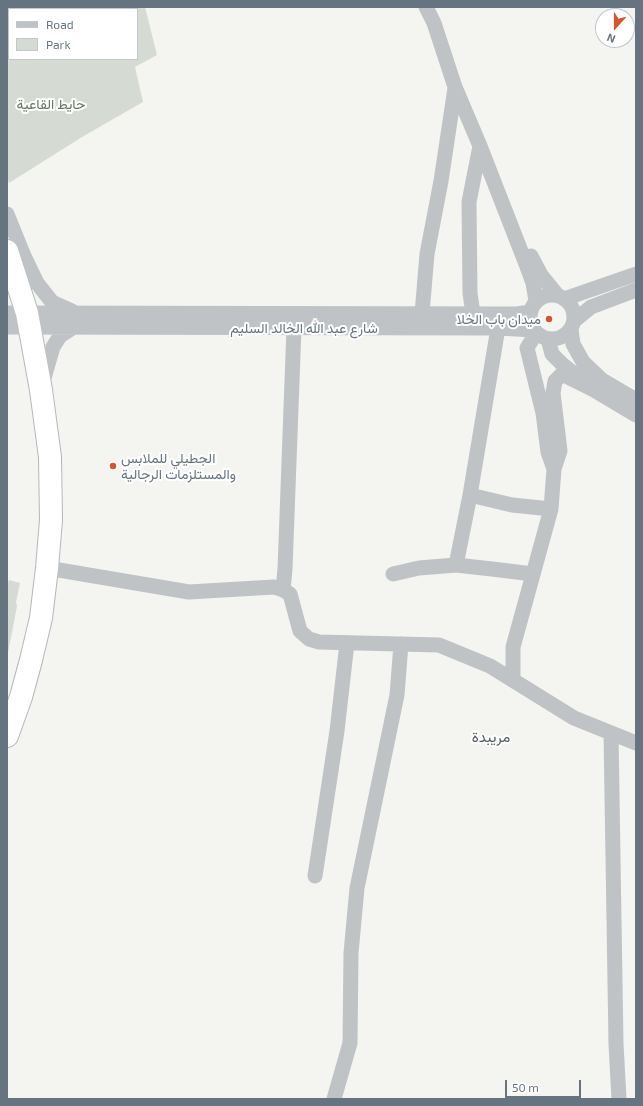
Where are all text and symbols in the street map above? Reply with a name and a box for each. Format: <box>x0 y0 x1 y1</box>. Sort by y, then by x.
legend <box>8 8 138 60</box>
north arrow <box>595 8 635 48</box>
text: Road <box>46 17 74 31</box>
text: N <box>605 31 617 46</box>
text: Park <box>46 37 71 51</box>
park label: حايط القاعية <box>17 96 85 112</box>
place label: ميدان باب الخلا <box>457 311 541 327</box>
marker: ميدان باب الخلا <box>544 314 554 324</box>
street label: شارع عبد الله الخالد السليم <box>230 320 378 336</box>
place label: الجطيلي للملابس والمستلزمات الرجالية <box>121 450 236 482</box>
marker: الجطيلي للملابس والمستلزمات الرجالية <box>108 461 118 471</box>
district label: مريبدة <box>472 728 510 746</box>
scale bar <box>507 1072 583 1098</box>
text: 50 m <box>512 1080 539 1094</box>

